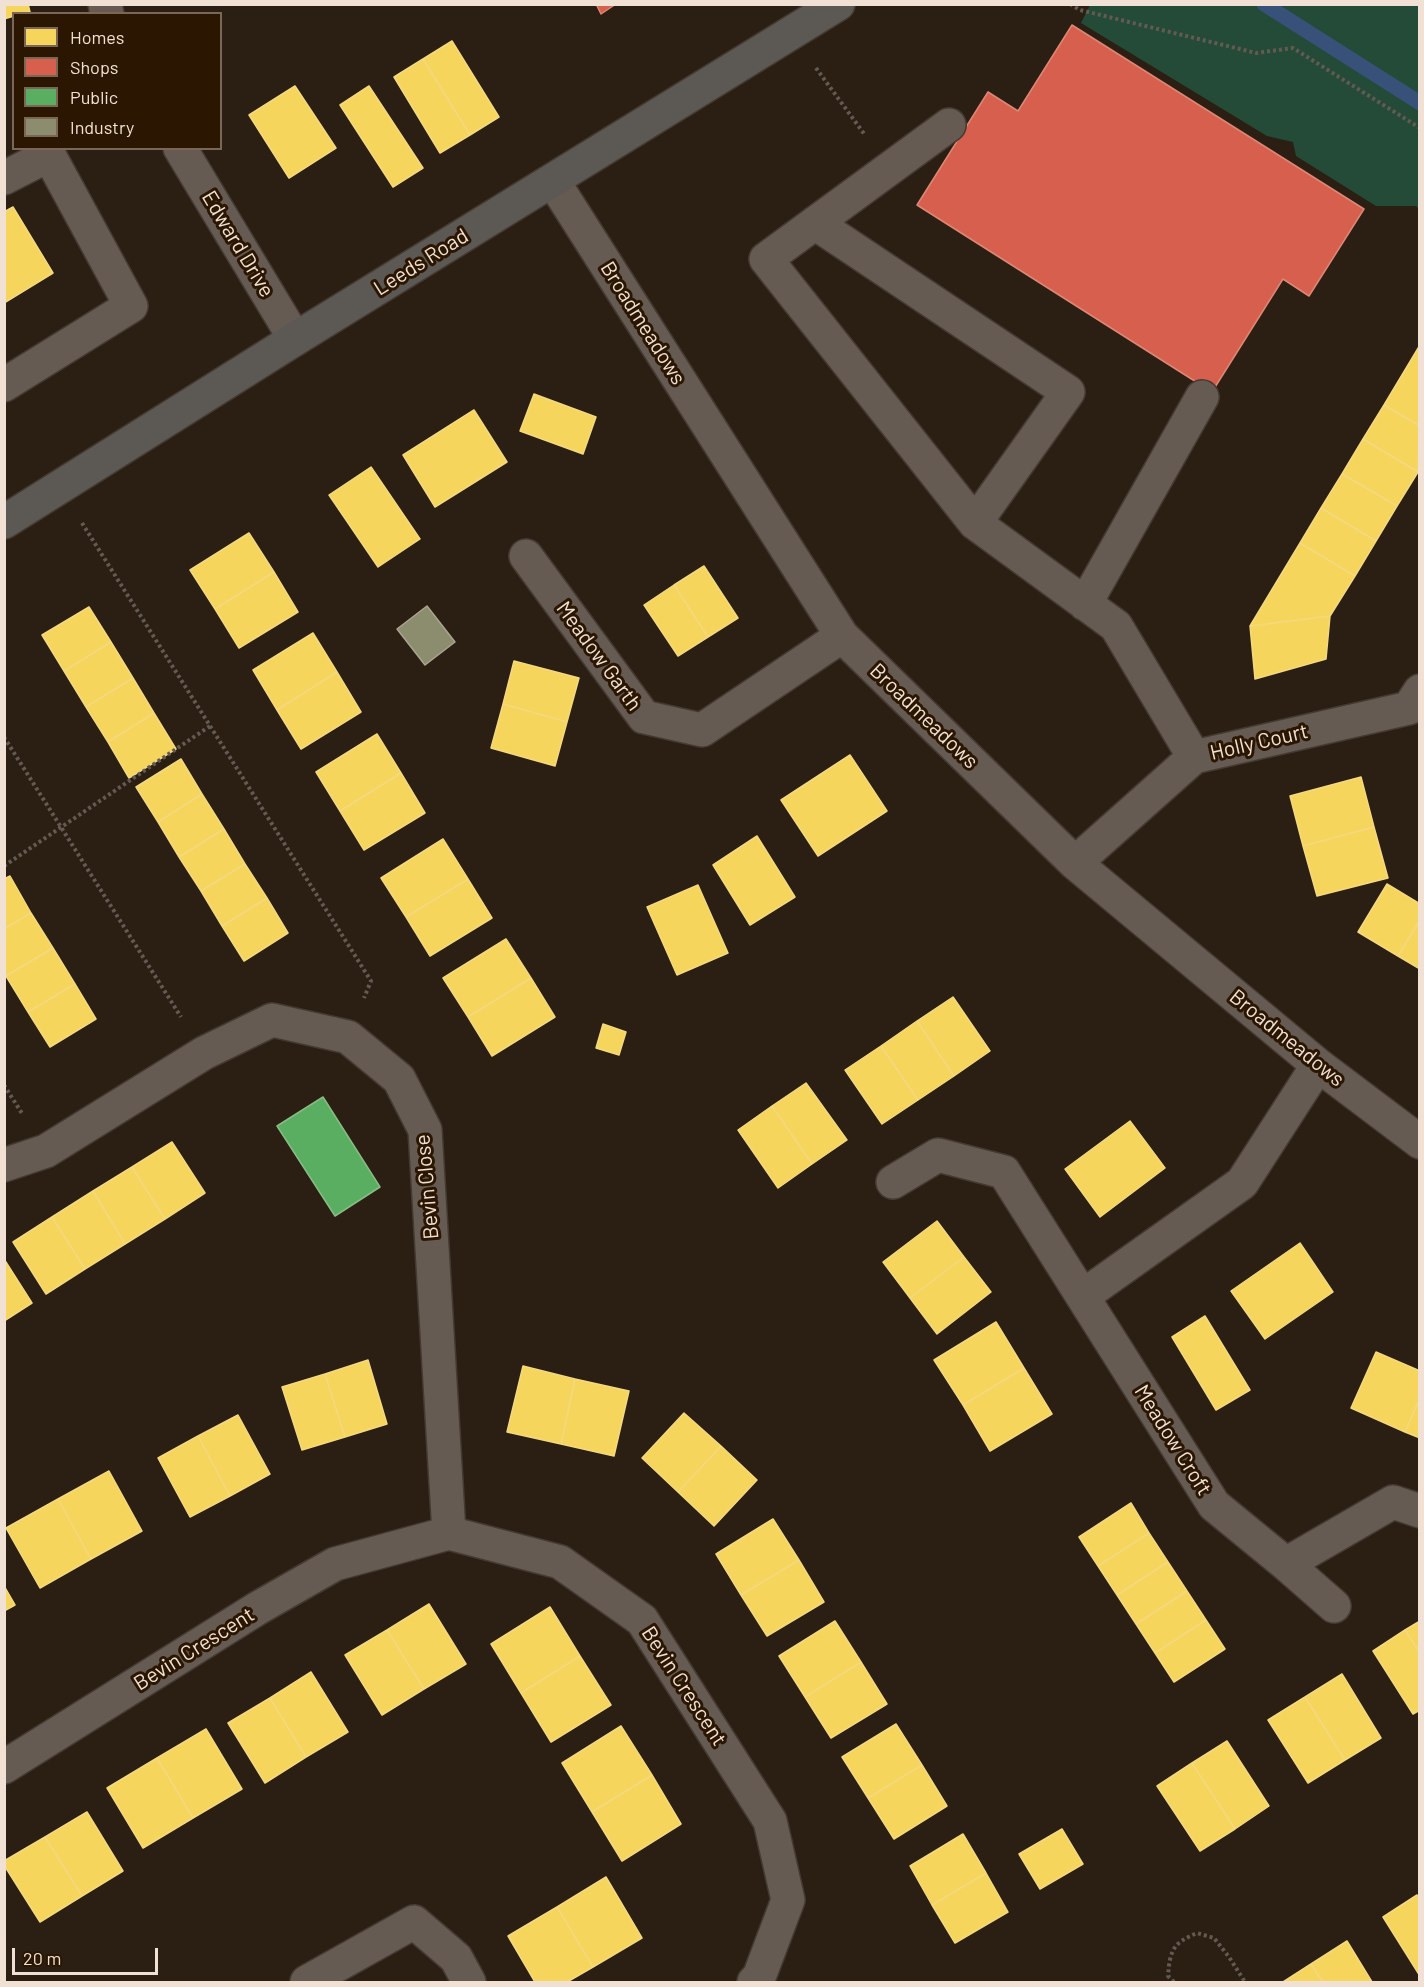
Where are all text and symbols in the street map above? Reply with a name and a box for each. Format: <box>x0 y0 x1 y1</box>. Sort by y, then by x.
legend <box>12 12 222 150</box>
text: Homes <box>70 26 124 48</box>
text: Shops <box>70 56 119 78</box>
text: Public <box>70 86 118 108</box>
text: Industry <box>70 116 134 138</box>
street label: Edward Drive <box>196 186 280 302</box>
street label: Leeds Road <box>369 223 473 301</box>
street label: Broadmeadows <box>595 257 691 389</box>
street label: Meadow Garth <box>551 596 647 716</box>
street label: Broadmeadows <box>865 658 983 774</box>
street label: Holly Court <box>1208 719 1310 765</box>
street label: Broadmeadows <box>1224 984 1350 1092</box>
street label: Bevin Close <box>410 1133 444 1241</box>
street label: Meadow Croft <box>1129 1380 1217 1500</box>
street label: Bevin Crescent <box>129 1602 259 1696</box>
street label: Bevin Crescent <box>636 1622 732 1750</box>
scale bar <box>15 1936 160 1974</box>
text: 20 m <box>23 1947 61 1969</box>

